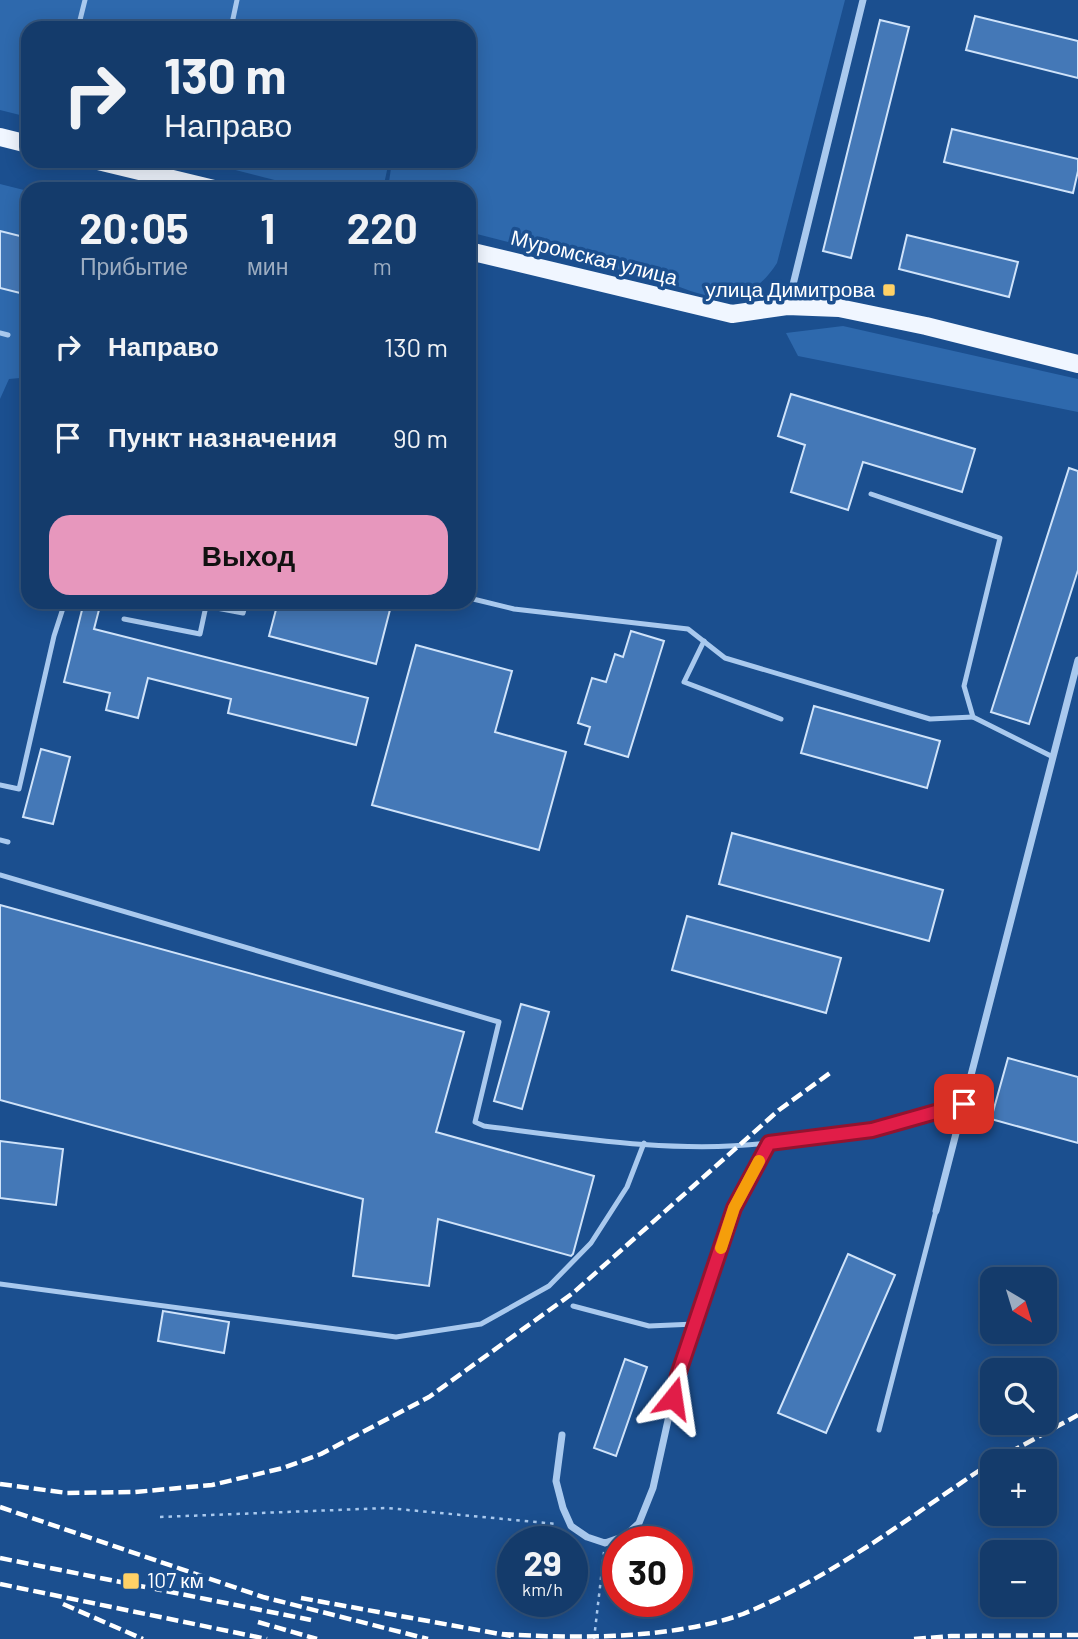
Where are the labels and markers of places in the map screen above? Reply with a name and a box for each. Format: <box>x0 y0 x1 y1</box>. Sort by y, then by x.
place label: улица Димитрова <box>705 276 875 301</box>
marker: улица Димитрова <box>881 282 897 298</box>
pin <box>934 1074 994 1134</box>
place label: 107 км <box>147 1567 204 1592</box>
marker: 107 км <box>121 1571 141 1591</box>

